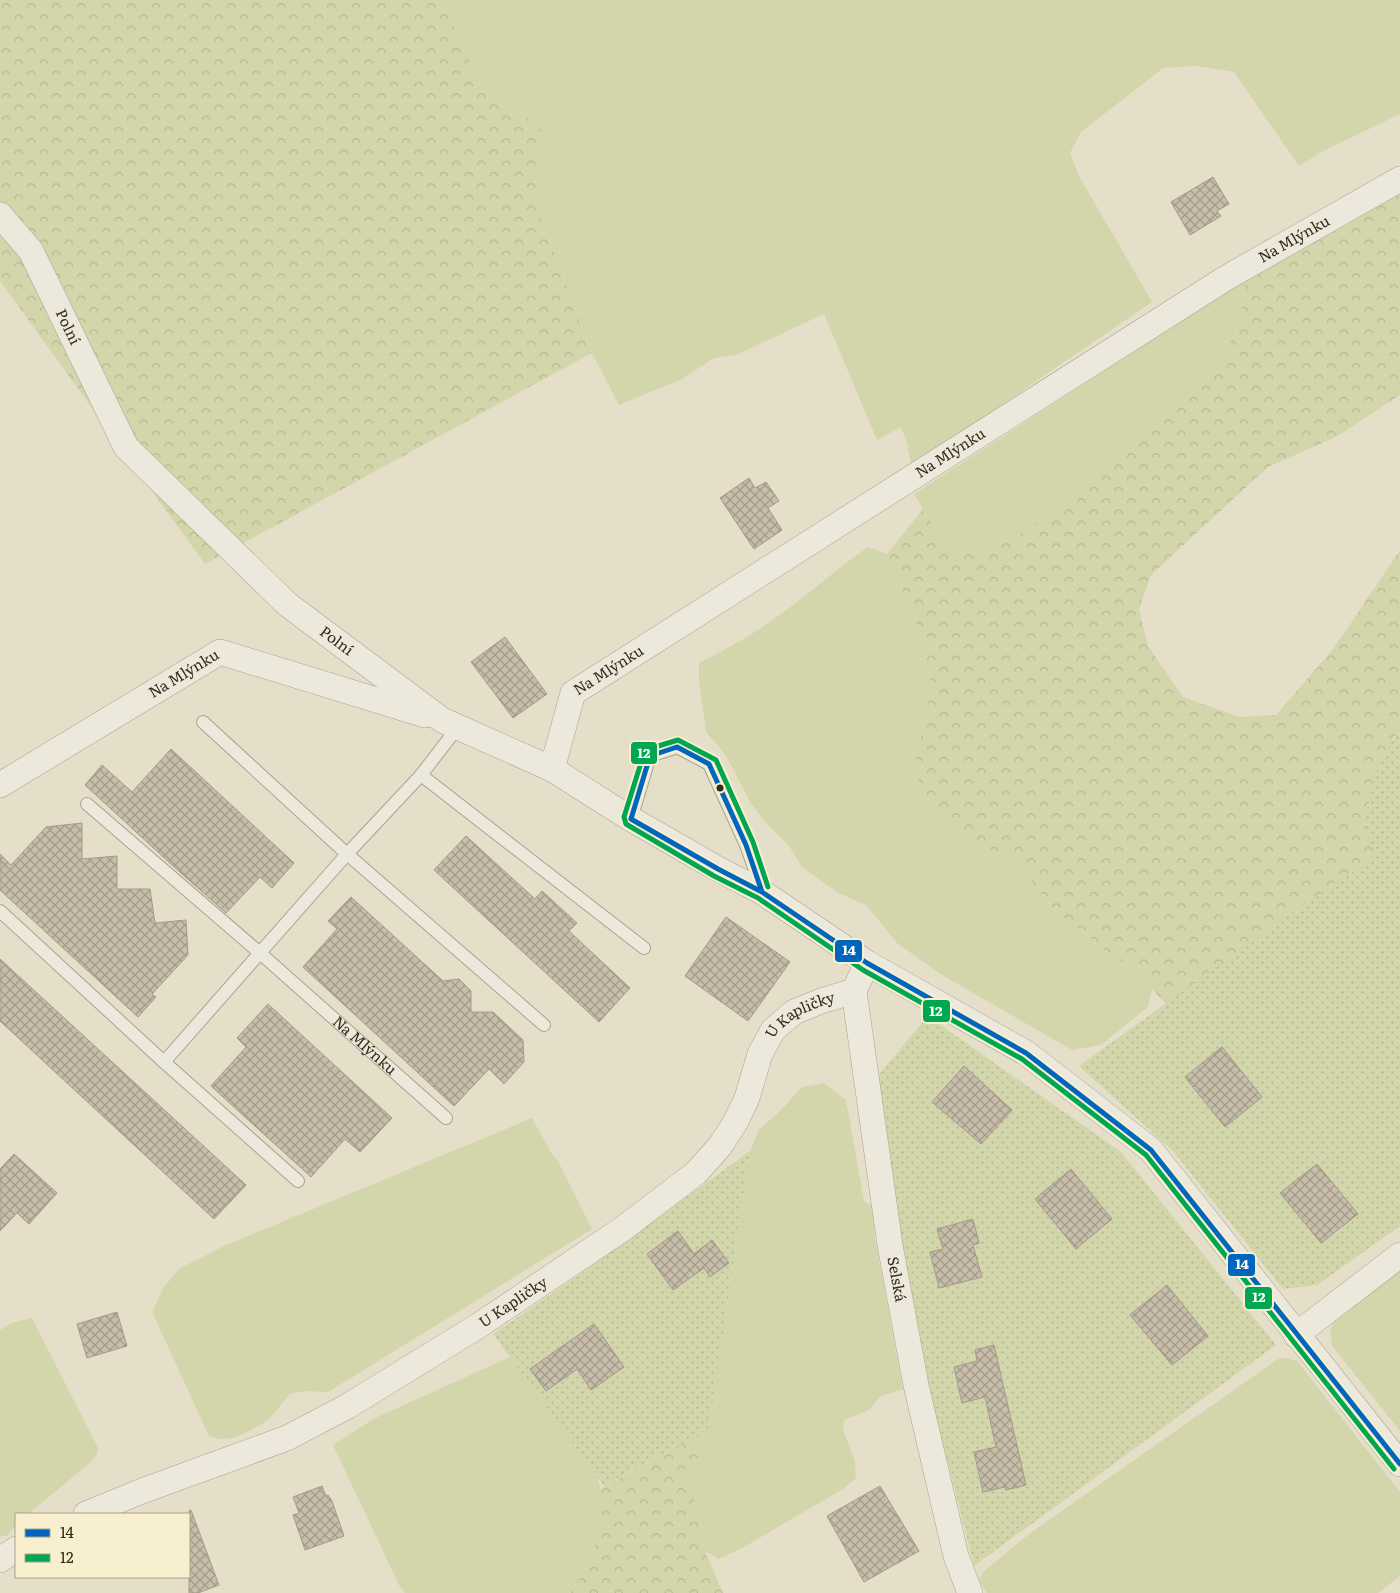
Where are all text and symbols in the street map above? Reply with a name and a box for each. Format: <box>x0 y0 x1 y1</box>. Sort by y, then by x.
street label: Na Mlýnku <box>1253 208 1334 267</box>
street label: Polní <box>51 304 88 348</box>
street label: Na Mlýnku <box>910 421 990 483</box>
street label: Polní <box>315 619 359 660</box>
street label: Na Mlýnku <box>568 638 648 700</box>
street label: Na Mlýnku <box>143 642 223 703</box>
line badge: 12 <box>630 741 658 765</box>
text: 12 <box>637 742 651 762</box>
unlabelled marker <box>715 783 725 793</box>
line badge: 14 <box>834 939 863 963</box>
text: 14 <box>842 939 856 959</box>
street label: U Kapličky <box>758 984 838 1041</box>
line badge: 12 <box>922 999 951 1023</box>
text: 12 <box>929 1000 943 1020</box>
street label: Na Mlýnku <box>328 1010 403 1080</box>
line badge: 14 <box>1227 1253 1256 1277</box>
text: 14 <box>1235 1253 1249 1273</box>
street label: Selská <box>882 1255 913 1304</box>
street label: U Kapličky <box>474 1269 552 1332</box>
line badge: 12 <box>1244 1286 1273 1310</box>
text: 12 <box>1252 1286 1266 1306</box>
legend <box>15 1513 190 1578</box>
text: 14 <box>60 1520 74 1543</box>
text: 12 <box>60 1545 74 1568</box>

